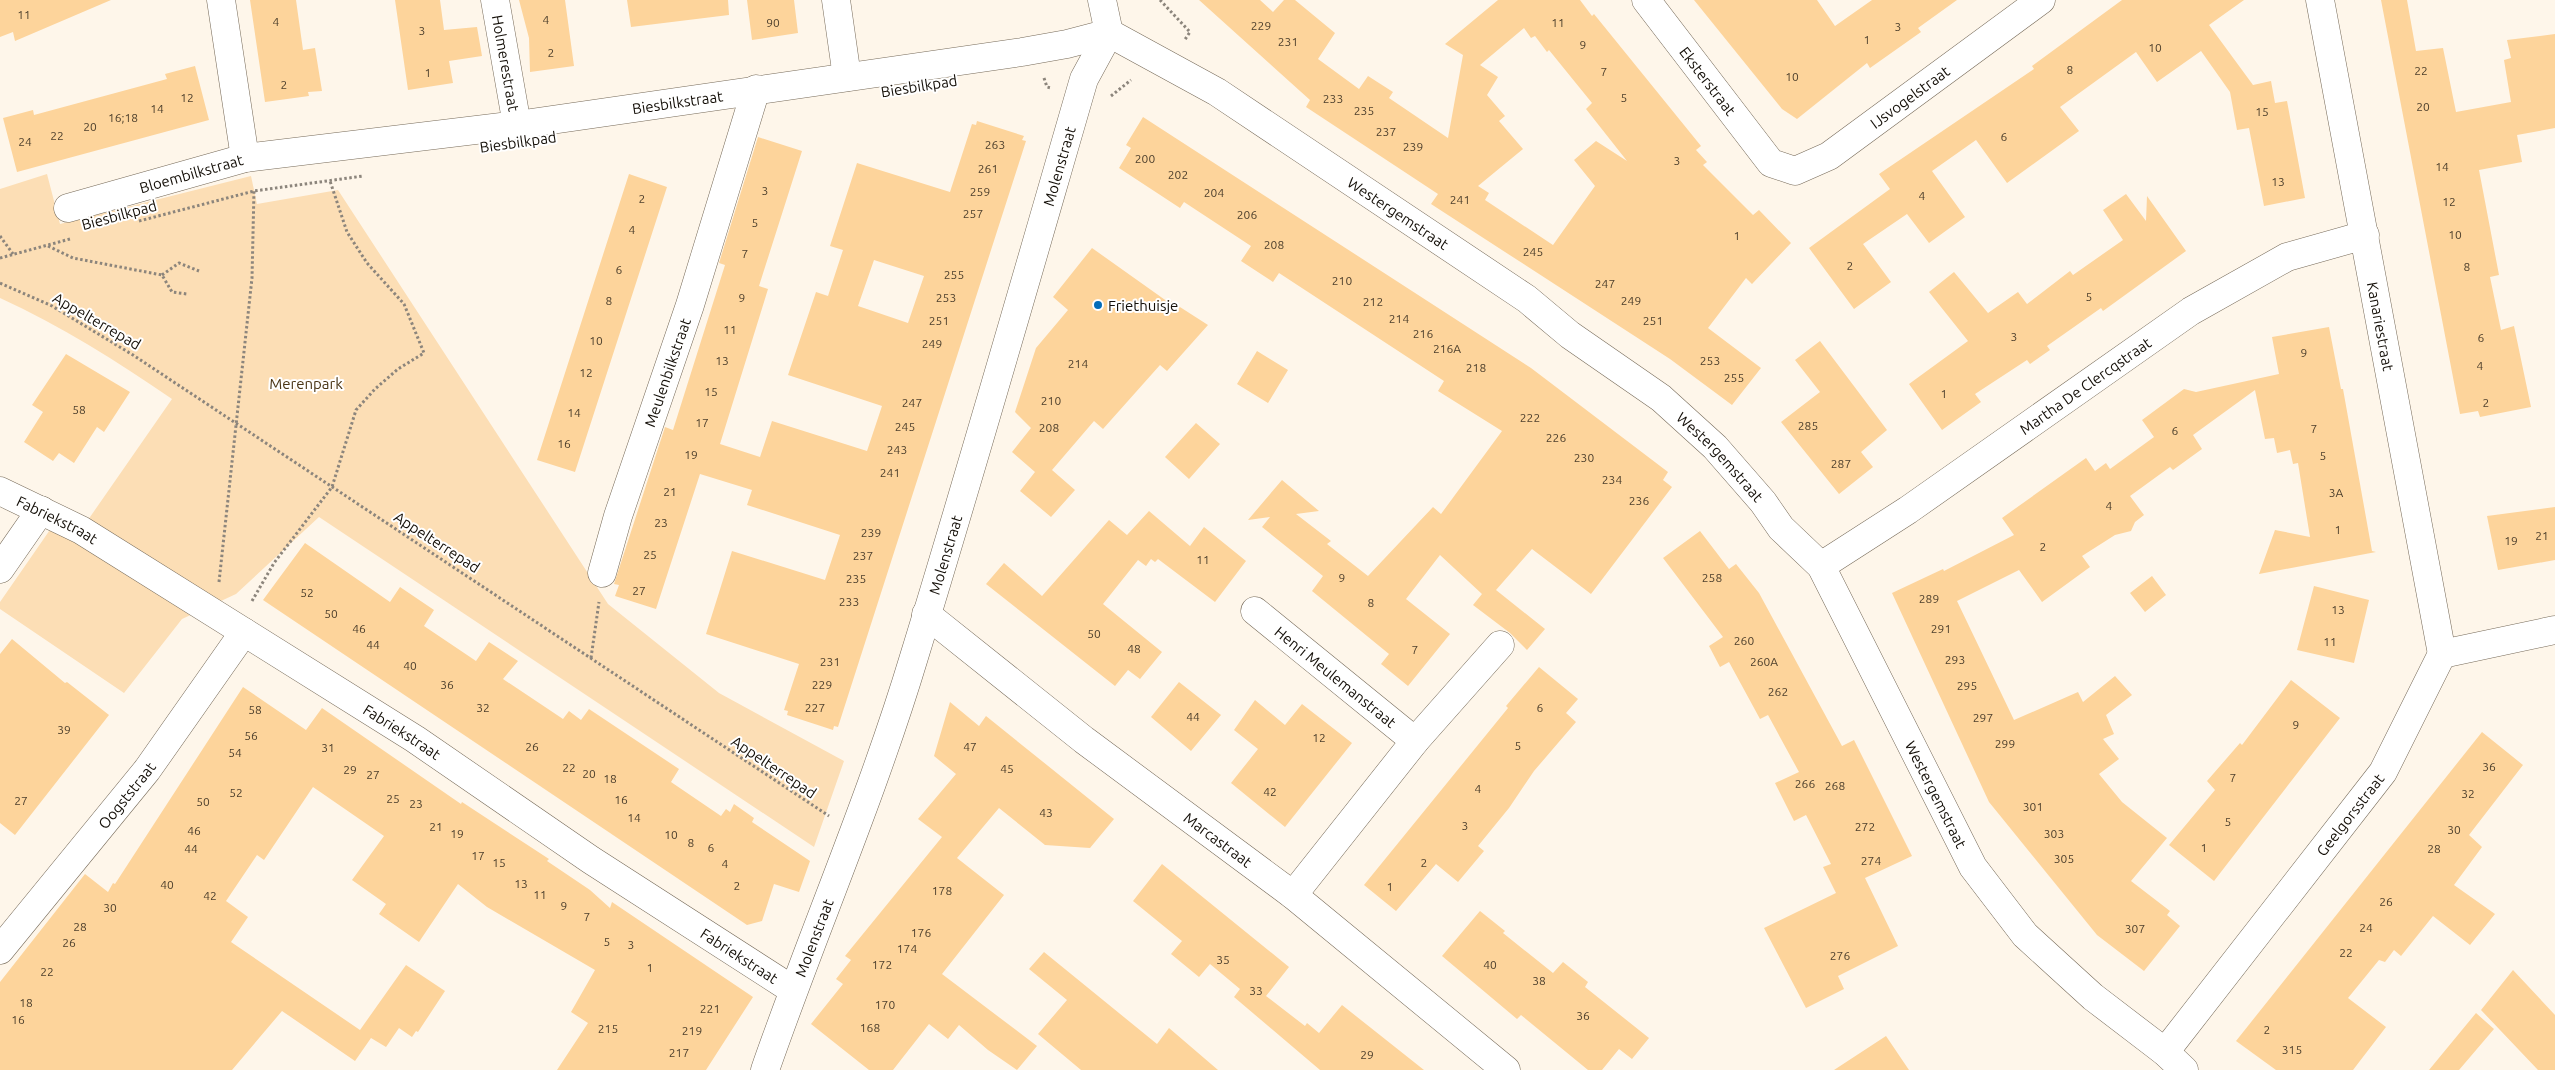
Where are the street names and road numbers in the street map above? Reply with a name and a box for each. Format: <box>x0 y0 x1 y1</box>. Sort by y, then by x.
street label: Holmerestraat <box>489 13 523 113</box>
street label: Eksterstraat <box>1676 43 1740 119</box>
street label: IJsvogelstraat <box>1867 62 1953 131</box>
street label: Biesbilkpad <box>880 72 958 100</box>
street label: Biesbilkstraat <box>631 87 724 117</box>
street label: Molenstraat <box>1039 124 1078 208</box>
street label: Biesbilkpad <box>479 128 557 156</box>
street label: Bloembilkstraat <box>137 150 245 196</box>
street label: Westergemstraat <box>1345 173 1452 253</box>
street label: Biesbilkpad <box>80 197 158 233</box>
street label: Kanariestraat <box>2364 280 2398 372</box>
street label: Appelterrepad <box>50 289 144 353</box>
street label: Meulenbilkstraat <box>641 316 694 429</box>
street label: Martha De Clercqstraat <box>2016 333 2154 437</box>
street label: Westergemstraat <box>1674 408 1767 505</box>
street label: Fabriekstraat <box>14 492 101 547</box>
street label: Appelterrepad <box>391 508 483 576</box>
street label: Molenstraat <box>925 513 965 596</box>
street label: Henri Meulemanstraat <box>1272 622 1400 731</box>
street label: Fabriekstraat <box>360 700 444 763</box>
street label: Appelterrepad <box>728 732 820 802</box>
street label: Westergemstraat <box>1902 738 1970 851</box>
street label: Oogststraat <box>94 758 159 832</box>
street label: Geelgorsstraat <box>2313 770 2387 859</box>
street label: Marcastraat <box>1181 809 1256 870</box>
street label: Molenstraat <box>791 896 836 979</box>
street label: Fabriekstraat <box>698 924 781 987</box>

